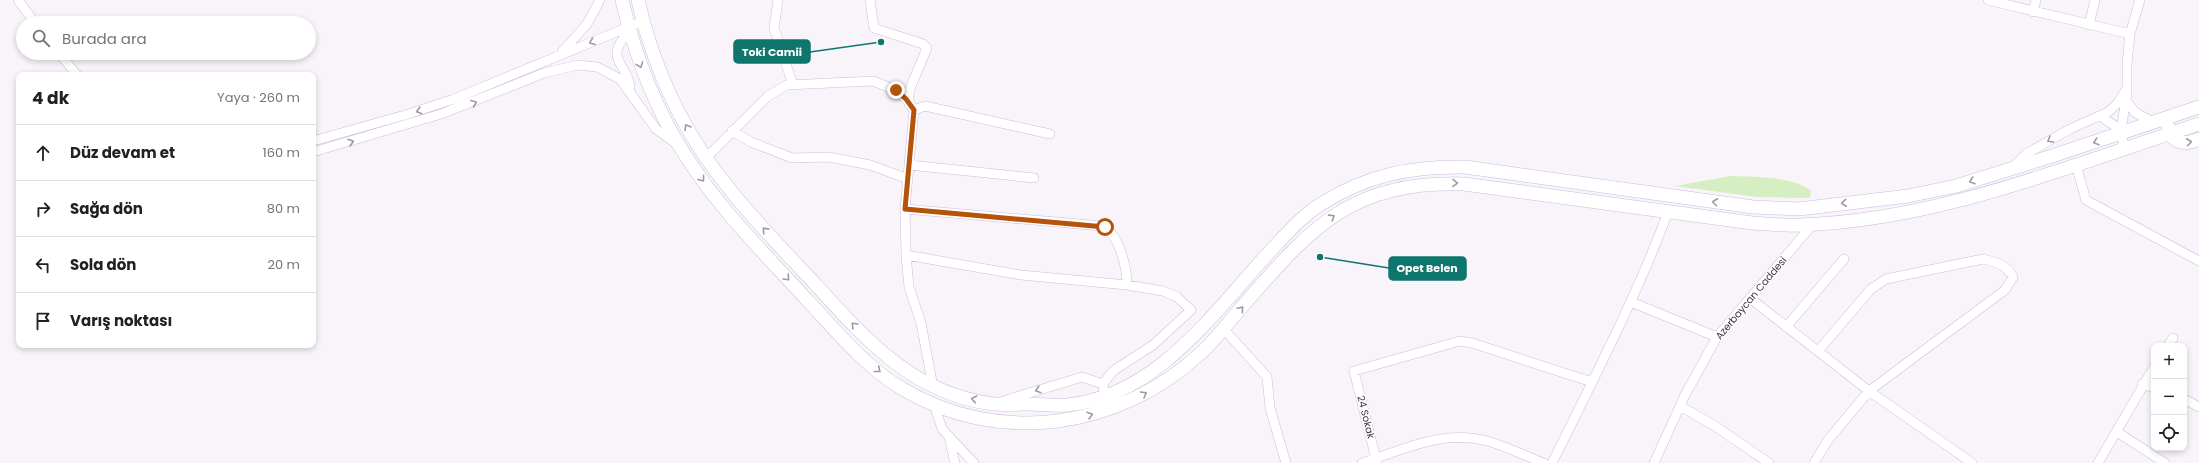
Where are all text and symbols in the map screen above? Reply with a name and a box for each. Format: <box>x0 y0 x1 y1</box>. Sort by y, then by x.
search box <box>16 16 316 60</box>
icon: search <box>30 27 52 49</box>
text: Burada ara <box>62 28 147 49</box>
one-way arrow <box>589 38 596 46</box>
callout: Toki Camii <box>734 40 810 63</box>
text: Toki Camii <box>742 44 802 60</box>
one-way arrow <box>636 62 644 69</box>
route end <box>887 81 905 99</box>
text: 4 dk <box>32 86 69 110</box>
text: Yaya · 260 m <box>217 88 300 107</box>
one-way arrow <box>471 99 478 107</box>
one-way arrow <box>416 106 423 115</box>
one-way arrow <box>684 124 691 131</box>
one-way arrow <box>2047 136 2054 143</box>
one-way arrow <box>2092 137 2099 146</box>
one-way arrow <box>347 138 354 147</box>
one-way arrow <box>2185 138 2192 147</box>
icon: ahead <box>32 142 54 164</box>
text: Düz devam et <box>70 142 175 163</box>
text: 160 m <box>263 143 300 162</box>
one-way arrow <box>697 175 705 182</box>
one-way arrow <box>1968 176 1975 184</box>
one-way arrow <box>1452 179 1458 187</box>
icon: right <box>32 198 54 220</box>
text: Sağa dön <box>70 198 143 219</box>
one-way arrow <box>1712 198 1718 207</box>
text: 80 m <box>267 199 300 218</box>
one-way arrow <box>1841 199 1847 208</box>
one-way arrow <box>1328 214 1335 221</box>
route start <box>1096 218 1114 236</box>
one-way arrow <box>763 227 770 235</box>
street label: Azerbaycan Caddesi <box>1712 253 1790 343</box>
icon: left <box>32 254 54 276</box>
text: Sola dön <box>70 254 136 275</box>
text: 20 m <box>267 255 300 274</box>
callout: Opet Belen <box>1389 257 1466 280</box>
text: Opet Belen <box>1396 260 1458 276</box>
one-way arrow <box>782 273 789 280</box>
one-way arrow <box>1236 306 1243 313</box>
icon: arrive <box>32 310 54 332</box>
text: Varış noktası <box>70 310 172 331</box>
one-way arrow <box>851 322 859 330</box>
map controls <box>2151 343 2187 451</box>
button: + <box>2151 343 2187 379</box>
one-way arrow <box>873 365 880 372</box>
button: − <box>2151 379 2187 415</box>
one-way arrow <box>1035 385 1042 394</box>
one-way arrow <box>1140 392 1147 399</box>
street label: 24 Sokak <box>1353 394 1379 441</box>
one-way arrow <box>971 396 977 404</box>
one-way arrow <box>1086 412 1093 420</box>
button: locate <box>2151 415 2187 451</box>

